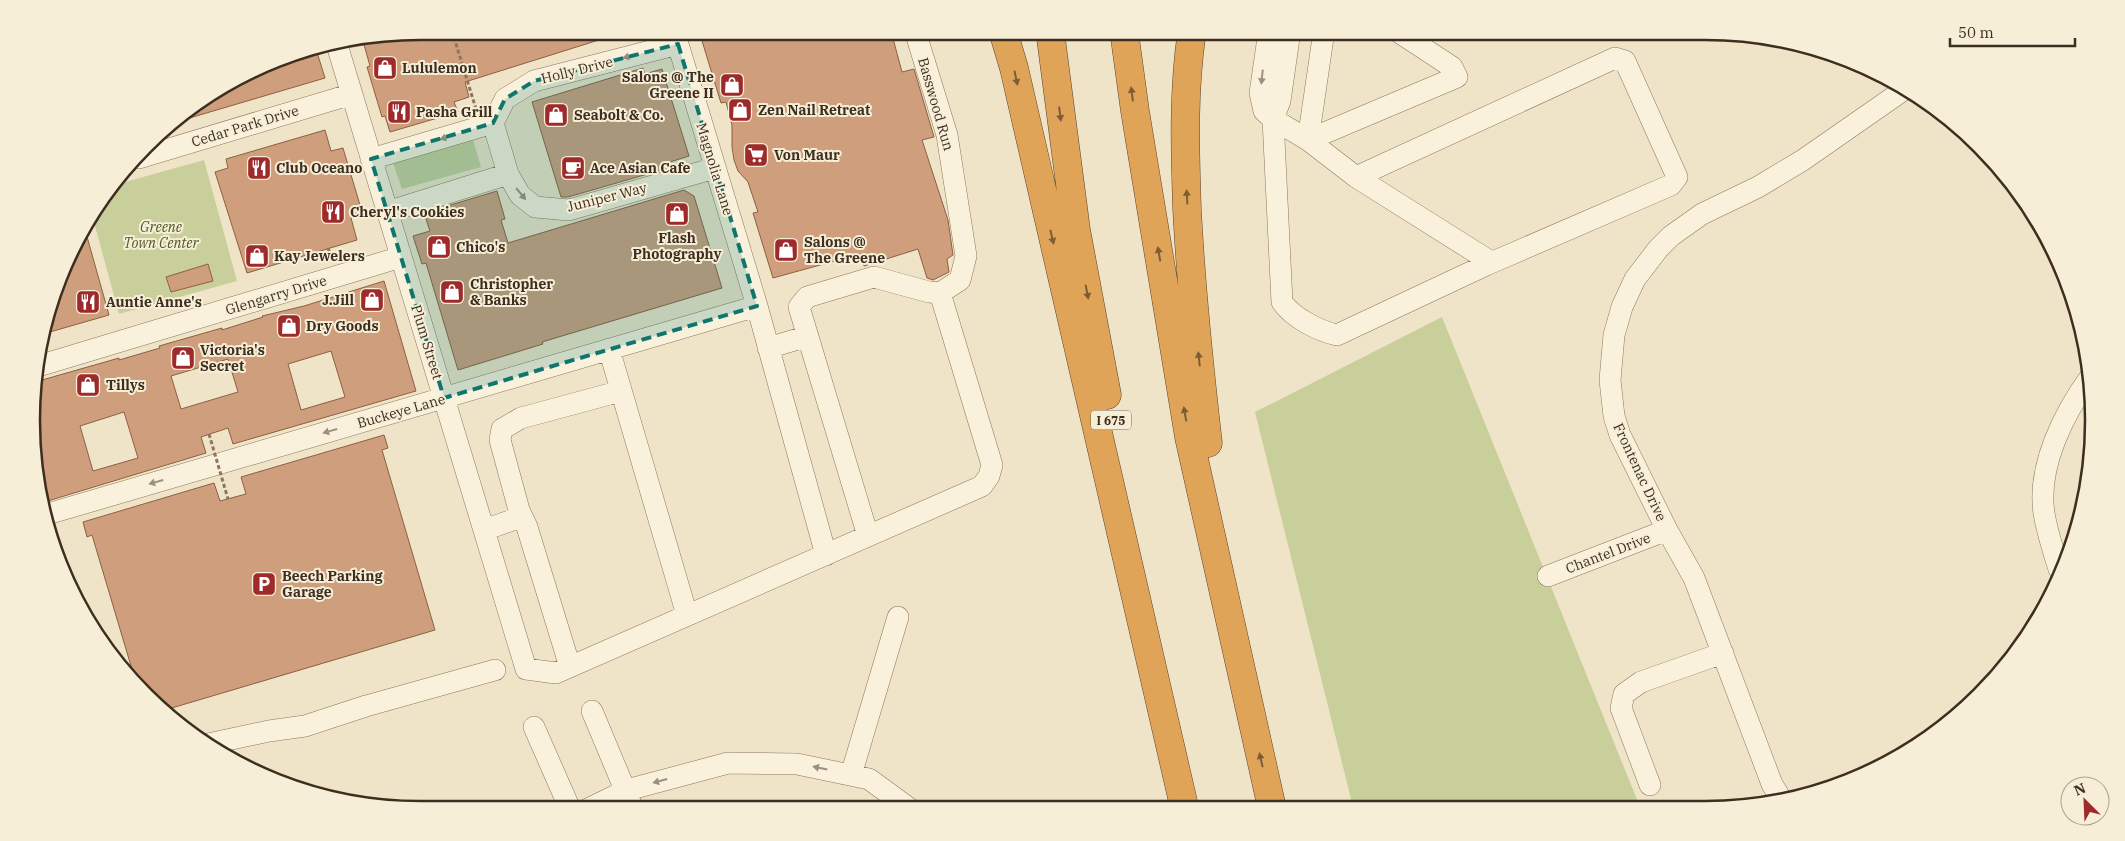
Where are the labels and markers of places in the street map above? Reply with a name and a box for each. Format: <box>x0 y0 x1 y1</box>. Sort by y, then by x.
shop icon: Lululemon <box>372 55 398 81</box>
place label: Lululemon <box>402 59 477 77</box>
place label: Salons @ The Greene II <box>622 68 714 102</box>
shop icon: Salons @ The Greene II <box>719 72 745 98</box>
shop icon: Zen Nail Retreat <box>727 97 753 123</box>
restaurant icon: Pasha Grill <box>386 99 412 125</box>
place label: Zen Nail Retreat <box>758 101 870 119</box>
shop icon: Seabolt & Co. <box>543 102 569 128</box>
place label: Pasha Grill <box>416 103 493 121</box>
place label: Seabolt & Co. <box>574 106 664 124</box>
supermarket icon: Von Maur <box>743 142 769 168</box>
place label: Von Maur <box>774 146 840 164</box>
restaurant icon: Club Oceano <box>246 155 272 181</box>
cafe icon: Ace Asian Cafe <box>560 155 586 181</box>
place label: Club Oceano <box>276 159 362 177</box>
place label: Ace Asian Cafe <box>590 159 690 177</box>
restaurant icon: Cheryl's Cookies <box>320 199 346 225</box>
shop icon: Flash Photography <box>664 201 690 227</box>
place label: Cheryl's Cookies <box>350 203 464 221</box>
place label: Flash Photography <box>633 229 721 263</box>
place label: Salons @ The Greene <box>804 233 885 267</box>
shop icon: Chico's <box>426 234 452 260</box>
shop icon: Salons @ The Greene <box>773 237 799 263</box>
place label: Chico's <box>456 238 505 256</box>
shop icon: Kay Jewelers <box>244 243 270 269</box>
place label: Kay Jewelers <box>274 247 365 265</box>
place label: Christopher & Banks <box>470 275 553 309</box>
shop icon: Christopher & Banks <box>439 279 465 305</box>
shop icon: J.Jill <box>359 287 385 313</box>
restaurant icon: Auntie Anne's <box>75 289 101 315</box>
place label: J.Jill <box>322 291 354 309</box>
place label: Auntie Anne's <box>106 293 202 311</box>
shop icon: Dry Goods <box>276 313 302 339</box>
place label: Dry Goods <box>306 317 379 335</box>
place label: Victoria's Secret <box>200 341 265 375</box>
shop icon: Victoria's Secret <box>170 345 196 371</box>
shop icon: Tillys <box>75 372 101 398</box>
place label: Tillys <box>106 376 145 394</box>
place label: Beech Parking Garage <box>282 567 383 601</box>
parking icon: Beech Parking Garage <box>251 571 277 597</box>

